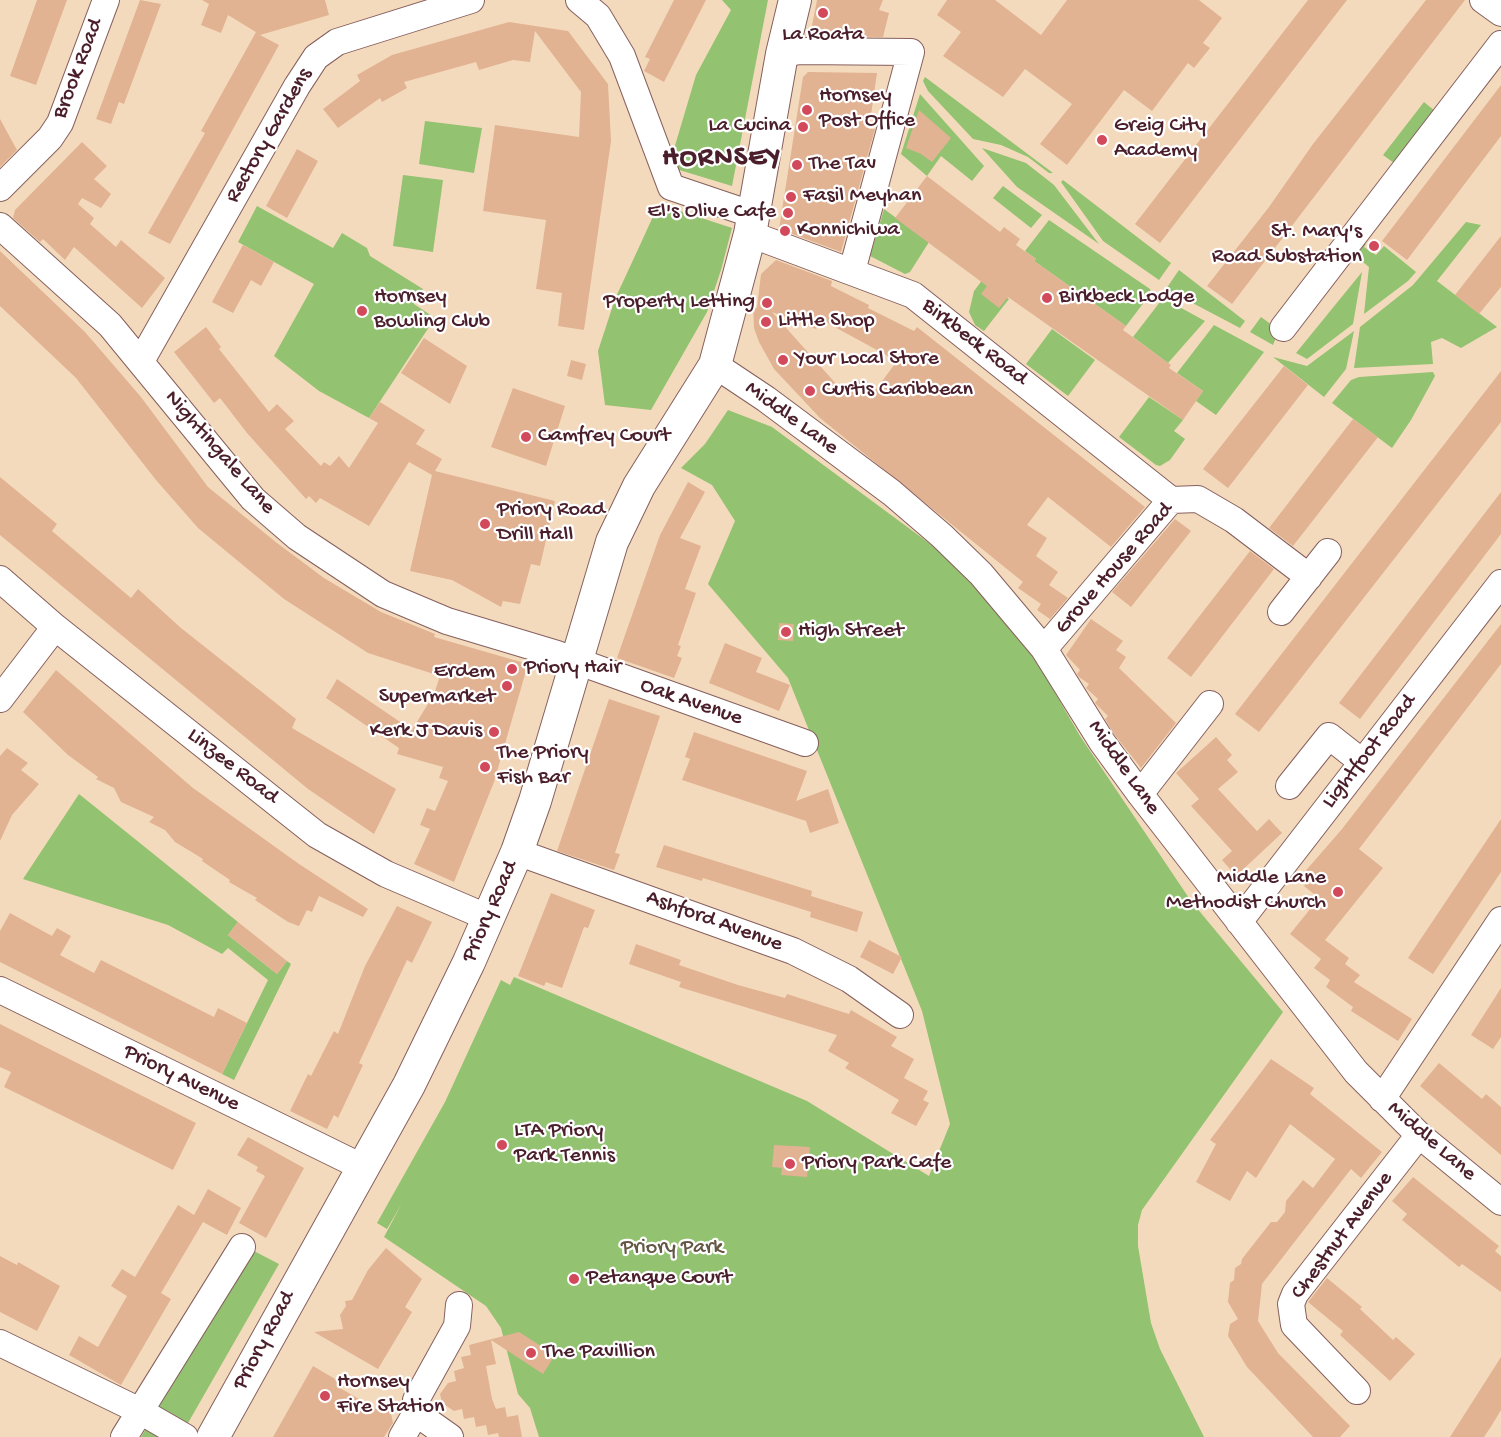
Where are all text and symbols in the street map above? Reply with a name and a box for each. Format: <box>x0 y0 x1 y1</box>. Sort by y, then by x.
marker: La Roata <box>816 6 830 20</box>
street label: Brook Road <box>48 15 110 123</box>
place label: La Roata <box>782 23 864 49</box>
street label: Rectory Gardens <box>221 64 319 208</box>
place label: Hornsey Post Office <box>819 84 915 136</box>
marker: Hornsey Post Office <box>800 103 814 117</box>
place label: La Cucina <box>708 114 791 140</box>
place label: Greig City Academy <box>1114 114 1206 166</box>
marker: La Cucina <box>796 120 810 134</box>
marker: Greig City Academy <box>1095 133 1109 147</box>
district label: HORNSEY <box>662 143 782 177</box>
place label: The Tav <box>809 152 876 178</box>
marker: The Tav <box>790 158 804 172</box>
place label: Fasil Meyhan <box>803 184 921 210</box>
marker: Fasil Meyhan <box>784 190 798 204</box>
place label: El's Olive Cafe <box>647 200 776 226</box>
marker: El's Olive Cafe <box>781 206 795 220</box>
place label: Konnichiwa <box>797 218 900 244</box>
place label: St. Mary's Road Substation <box>1212 220 1362 272</box>
marker: Konnichiwa <box>778 224 792 238</box>
marker: St. Mary's Road Substation <box>1367 239 1381 253</box>
place label: Hornsey Bowling Club <box>374 285 490 336</box>
place label: Birkbeck Lodge <box>1059 285 1194 311</box>
place label: Property Letting <box>604 290 755 316</box>
marker: Birkbeck Lodge <box>1040 291 1054 305</box>
street label: Birkbeck Road <box>916 293 1032 393</box>
marker: Property Letting <box>760 296 774 310</box>
marker: Hornsey Bowling Club <box>355 304 369 318</box>
place label: Little Shop <box>778 309 874 335</box>
marker: Little Shop <box>759 315 773 329</box>
place label: Your Local Store <box>795 347 939 373</box>
marker: Your Local Store <box>776 353 790 367</box>
street label: Middle Lane <box>739 376 843 462</box>
place label: Curtis Caribbean <box>822 378 973 404</box>
marker: Curtis Caribbean <box>803 384 817 398</box>
street label: Nightingale Lane <box>158 386 280 520</box>
place label: Camfrey Court <box>538 424 670 450</box>
marker: Camfrey Court <box>519 430 533 444</box>
place label: Priory Road Drill Hall <box>497 498 605 550</box>
street label: Grove House Road <box>1050 498 1180 640</box>
marker: Priory Road Drill Hall <box>478 517 492 531</box>
place label: High Street <box>798 619 904 645</box>
marker: High Street <box>779 625 793 639</box>
place label: Priory Hair <box>524 656 621 682</box>
place label: Erdem Supermarket <box>379 660 495 712</box>
marker: Priory Hair <box>505 662 519 676</box>
street label: Oak Avenue <box>636 673 746 733</box>
marker: Erdem Supermarket <box>500 679 514 693</box>
street label: Lightfoot Road <box>1317 690 1423 814</box>
street label: Middle Lane <box>1081 716 1165 820</box>
place label: Kerk J Davis <box>370 719 482 745</box>
street label: Linzee Road <box>181 723 283 811</box>
marker: Kerk J Davis <box>487 725 501 739</box>
place label: The Priory Fish Bar <box>497 741 589 792</box>
marker: The Priory Fish Bar <box>478 760 492 774</box>
street label: Priory Road <box>457 857 525 967</box>
place label: Middle Lane Methodist Church <box>1166 866 1326 918</box>
street label: Ashford Avenue <box>642 885 786 959</box>
marker: Middle Lane Methodist Church <box>1331 885 1345 899</box>
street label: Priory Avenue <box>119 1039 243 1119</box>
street label: Middle Lane <box>1381 1096 1481 1188</box>
place label: LTA Priory Park Tennis <box>514 1119 615 1170</box>
marker: LTA Priory Park Tennis <box>495 1138 509 1152</box>
place label: Priory Park Cafe <box>802 1151 951 1177</box>
marker: Priory Park Cafe <box>783 1157 797 1171</box>
street label: Chestnut Avenue <box>1286 1167 1400 1305</box>
park label: Priory Park <box>621 1236 723 1262</box>
place label: Petanque Court <box>586 1266 732 1292</box>
marker: Petanque Court <box>567 1272 581 1286</box>
street label: Priory Road <box>228 1287 302 1395</box>
place label: The Pavillion <box>543 1340 655 1366</box>
marker: The Pavillion <box>524 1346 538 1360</box>
place label: Hornsey Fire Station <box>337 1370 444 1422</box>
marker: Hornsey Fire Station <box>318 1389 332 1403</box>

